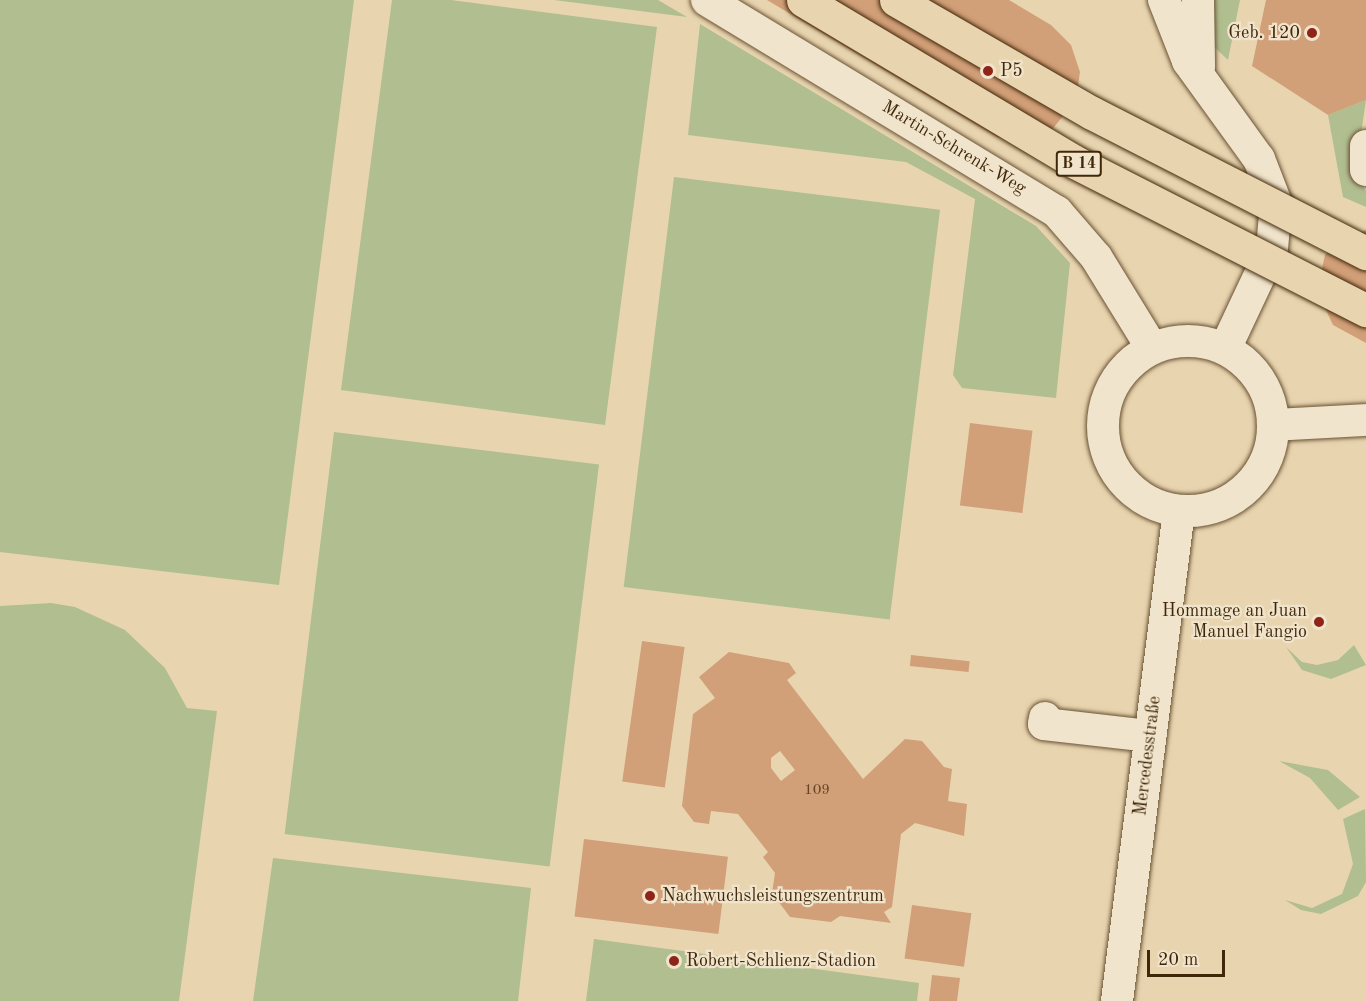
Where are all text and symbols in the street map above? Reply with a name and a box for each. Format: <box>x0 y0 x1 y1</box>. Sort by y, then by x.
place label: Geb. 120 <box>1228 22 1300 44</box>
marker: Geb. 120 <box>1305 26 1319 40</box>
place label: P5 <box>1000 60 1023 82</box>
marker: P5 <box>981 64 995 78</box>
street label: Martin-Schrenk-Weg <box>878 96 1030 200</box>
road number: B 14 <box>1055 151 1103 177</box>
place label: Hommage an Juan Manuel Fangio <box>1162 601 1307 644</box>
marker: Hommage an Juan Manuel Fangio <box>1312 615 1326 629</box>
street label: Mercedesstraße <box>1130 695 1166 817</box>
house number: 109 <box>804 782 830 800</box>
place label: Nachwuchsleistungszentrum <box>662 885 884 907</box>
marker: Nachwuchsleistungszentrum <box>643 889 657 903</box>
scale bar <box>1150 938 1228 976</box>
place label: Robert-Schlienz-Stadion <box>686 950 876 972</box>
text: 20 m <box>1158 951 1198 969</box>
marker: Robert-Schlienz-Stadion <box>667 954 681 968</box>

